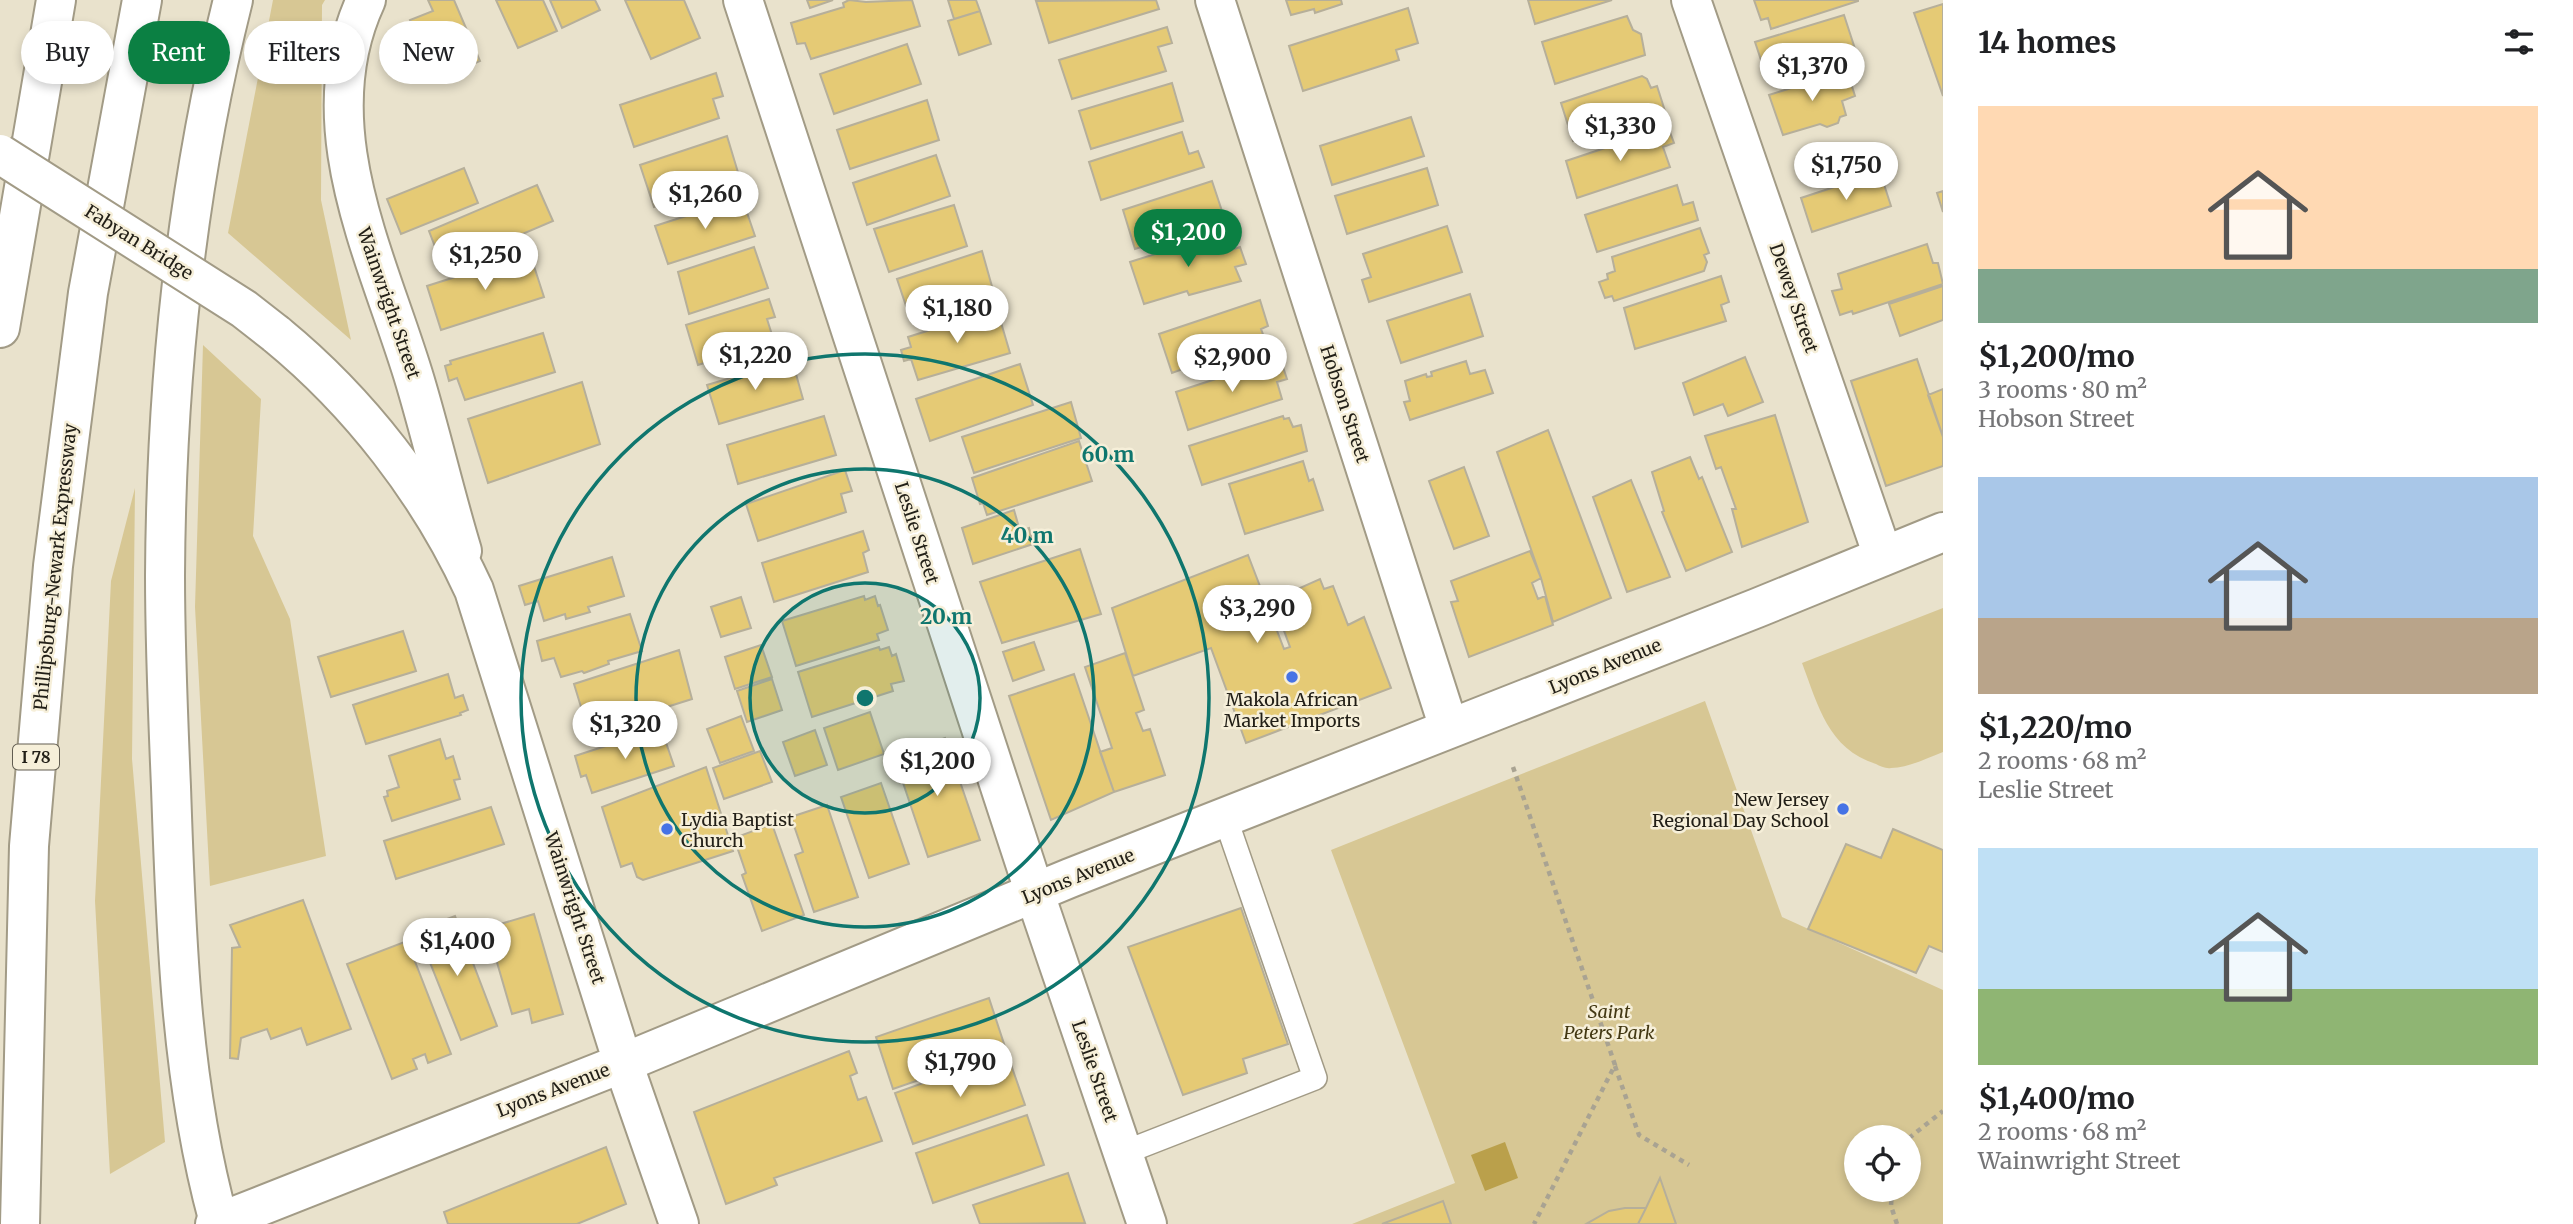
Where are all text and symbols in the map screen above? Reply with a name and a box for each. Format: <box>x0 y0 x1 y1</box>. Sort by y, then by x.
chip: Buy <box>21 21 114 84</box>
chip: Rent <box>128 21 230 84</box>
chip: Filters <box>244 21 365 84</box>
chip: New <box>379 21 478 84</box>
text: 14 homes <box>1978 23 2116 61</box>
icon: filters <box>2500 23 2538 61</box>
pin: $1,370 <box>1755 43 1869 103</box>
text: $1,370 <box>1776 51 1848 80</box>
pin: $1,330 <box>1563 104 1677 163</box>
text: $1,330 <box>1584 111 1656 140</box>
pin: $1,750 <box>1789 142 1903 202</box>
text: $1,750 <box>1810 150 1882 179</box>
icon: home <box>2195 152 2321 278</box>
pin: $1,260 <box>648 172 762 231</box>
text: $1,260 <box>668 179 742 208</box>
street label: Fabyan Bridge <box>81 200 197 284</box>
pin: $1,200 <box>1131 210 1245 269</box>
text: $1,200 <box>1150 217 1226 246</box>
street label: Wainwright Street <box>352 223 426 382</box>
pin: $1,250 <box>428 232 542 292</box>
text: $1,250 <box>448 240 522 269</box>
street label: Dewey Street <box>1765 240 1823 356</box>
pin: $1,180 <box>900 286 1014 345</box>
text: $1,180 <box>922 293 992 322</box>
pin: $1,220 <box>698 332 812 392</box>
pin: $2,900 <box>1175 334 1289 394</box>
text: $1,200/mo <box>1978 337 2135 375</box>
text: $1,220 <box>718 340 792 369</box>
text: $2,900 <box>1193 342 1271 371</box>
street label: Hobson Street <box>1315 342 1375 466</box>
text: 3 rooms · 80 m² <box>1978 375 2147 404</box>
text: Hobson Street <box>1978 404 2135 433</box>
street label: Phillipsburg-Newark Expressway <box>28 422 82 712</box>
text: 60 m <box>1082 441 1134 468</box>
street label: Leslie Street <box>890 479 944 587</box>
text: 40 m <box>1000 522 1054 549</box>
icon: home <box>2195 523 2321 649</box>
pin: $3,290 <box>1200 586 1314 645</box>
text: $3,290 <box>1219 593 1295 622</box>
text: 20 m <box>920 603 972 630</box>
street label: Lyons Avenue <box>1545 633 1665 699</box>
marker: Makola African Market Imports <box>1284 669 1300 685</box>
centre of rings <box>853 686 877 710</box>
place label: Makola African Market Imports <box>1224 688 1361 732</box>
pin: $1,320 <box>568 702 682 761</box>
text: $1,220/mo <box>1978 708 2132 746</box>
text: $1,320 <box>589 709 662 738</box>
pin: $1,200 <box>880 738 994 798</box>
road number: I 78 <box>13 744 59 770</box>
text: $1,200 <box>899 746 975 775</box>
text: 2 rooms · 68 m² <box>1978 746 2146 775</box>
text: Leslie Street <box>1978 775 2114 804</box>
place label: New Jersey Regional Day School <box>1652 788 1830 832</box>
marker: New Jersey Regional Day School <box>1835 801 1851 817</box>
place label: Lydia Baptist Church <box>681 808 794 852</box>
marker: Lydia Baptist Church <box>659 821 675 837</box>
street label: Wainwright Street <box>539 828 610 987</box>
street label: Lyons Avenue <box>1018 843 1138 909</box>
icon: home <box>2195 894 2321 1020</box>
pin: $1,400 <box>400 918 514 978</box>
text: $1,400 <box>419 926 495 955</box>
park label: Saint Peters Park <box>1563 1000 1655 1044</box>
street label: Leslie Street <box>1067 1017 1123 1125</box>
pin: $1,790 <box>903 1040 1017 1099</box>
text: $1,790 <box>923 1047 997 1076</box>
street label: Lyons Avenue <box>493 1058 613 1122</box>
text: $1,400/mo <box>1978 1079 2135 1117</box>
text: 2 rooms · 68 m² <box>1978 1117 2146 1146</box>
map controls <box>1844 1125 1921 1202</box>
button: locate <box>1844 1125 1921 1202</box>
text: Wainwright Street <box>1978 1146 2181 1175</box>

